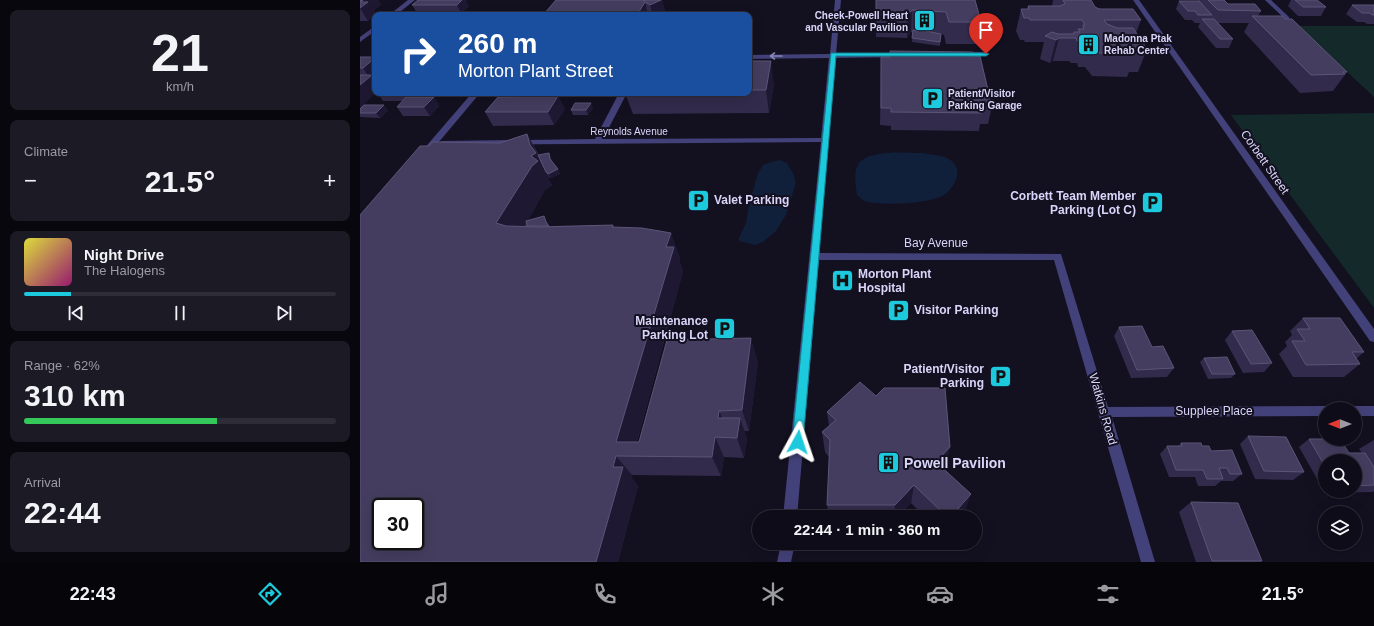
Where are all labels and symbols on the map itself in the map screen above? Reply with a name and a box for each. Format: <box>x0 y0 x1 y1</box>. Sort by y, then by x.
building icon: Cheek-Powell Heart and Vascular Pavilion <box>911 8 937 34</box>
place label: Cheek-Powell Heart and Vascular Pavilion <box>805 10 909 33</box>
pin <box>969 13 1003 54</box>
building icon: Madonna Ptak Rehab Center <box>1075 31 1101 57</box>
place label: Madonna Ptak Rehab Center <box>1104 33 1172 56</box>
one-way arrow <box>770 53 783 60</box>
parking icon: Patient/Visitor Parking Garage <box>919 86 945 112</box>
place label: Patient/Visitor Parking Garage <box>948 88 1022 111</box>
street label: Reynolds Avenue <box>590 126 668 137</box>
street label: Corbett Street <box>1238 127 1293 197</box>
parking icon: Valet Parking <box>686 187 712 213</box>
place label: Corbett Team Member Parking (Lot C) <box>1010 189 1136 217</box>
parking icon: Corbett Team Member Parking (Lot C) <box>1139 190 1165 216</box>
place label: Valet Parking <box>714 193 789 207</box>
street label: Bay Avenue <box>904 236 968 250</box>
place label: Morton Plant Hospital <box>858 267 931 295</box>
hospital icon: Morton Plant Hospital <box>829 268 855 294</box>
parking icon: Visitor Parking <box>886 297 912 323</box>
place label: Visitor Parking <box>914 303 998 317</box>
place label: Maintenance Parking Lot <box>635 314 708 342</box>
parking icon: Maintenance Parking Lot <box>711 315 737 341</box>
place label: Patient/Visitor Parking <box>904 362 984 390</box>
parking icon: Patient/Visitor Parking <box>987 363 1013 389</box>
street label: Watkins Road <box>1086 371 1120 447</box>
north arrow <box>1318 402 1362 446</box>
street label: Supplee Place <box>1175 404 1253 418</box>
position arrow <box>777 421 819 463</box>
building icon: Powell Pavilion <box>876 450 902 476</box>
place label: Powell Pavilion <box>904 455 1006 471</box>
speed limit sign: 30 <box>372 498 424 550</box>

